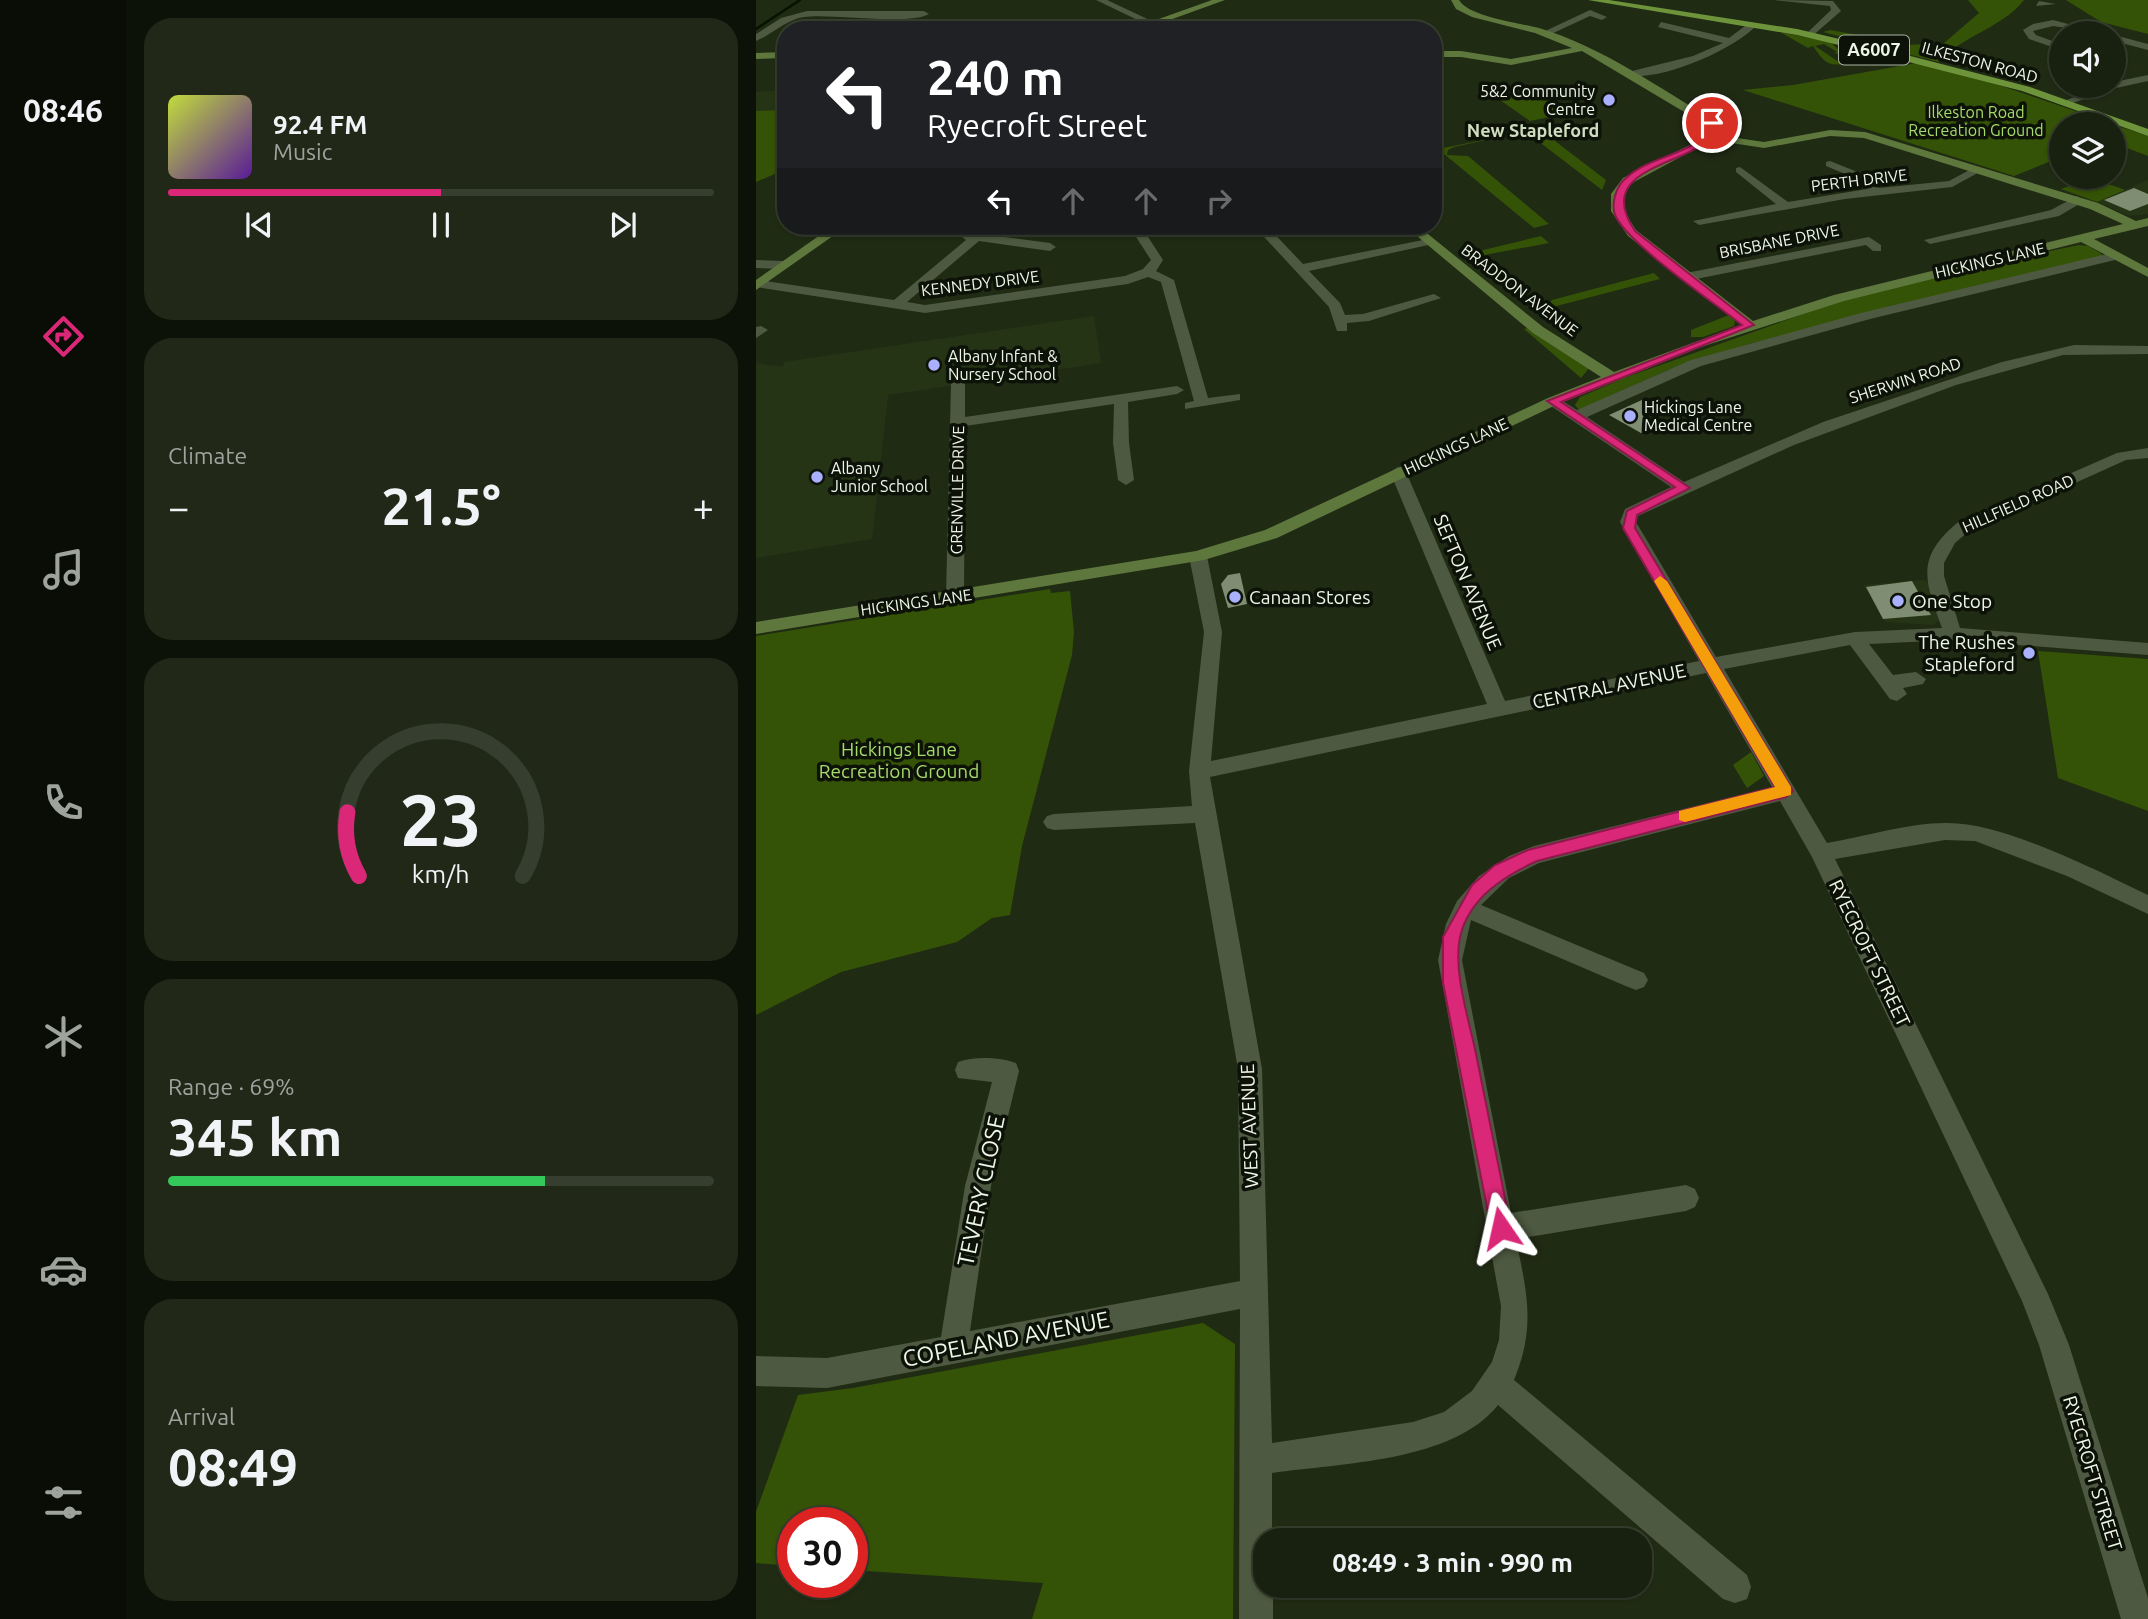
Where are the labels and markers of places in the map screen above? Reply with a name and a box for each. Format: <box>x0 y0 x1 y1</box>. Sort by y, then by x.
place label: 5&2 Community Centre <box>1480 82 1595 118</box>
marker: 5&2 Community Centre <box>1601 92 1617 108</box>
pin <box>1682 93 1742 153</box>
place label: Albany Infant & Nursery School <box>948 347 1058 383</box>
marker: Albany Infant & Nursery School <box>926 357 942 373</box>
place label: Hickings Lane Medical Centre <box>1644 398 1752 434</box>
marker: Hickings Lane Medical Centre <box>1622 408 1638 424</box>
place label: Albany Junior School <box>831 459 928 495</box>
marker: Albany Junior School <box>809 469 825 485</box>
place label: Canaan Stores <box>1249 586 1370 608</box>
marker: Canaan Stores <box>1227 589 1243 605</box>
place label: One Stop <box>1912 590 1992 612</box>
marker: One Stop <box>1890 593 1906 609</box>
place label: The Rushes Stapleford <box>1918 631 2015 675</box>
marker: The Rushes Stapleford <box>2021 645 2037 661</box>

